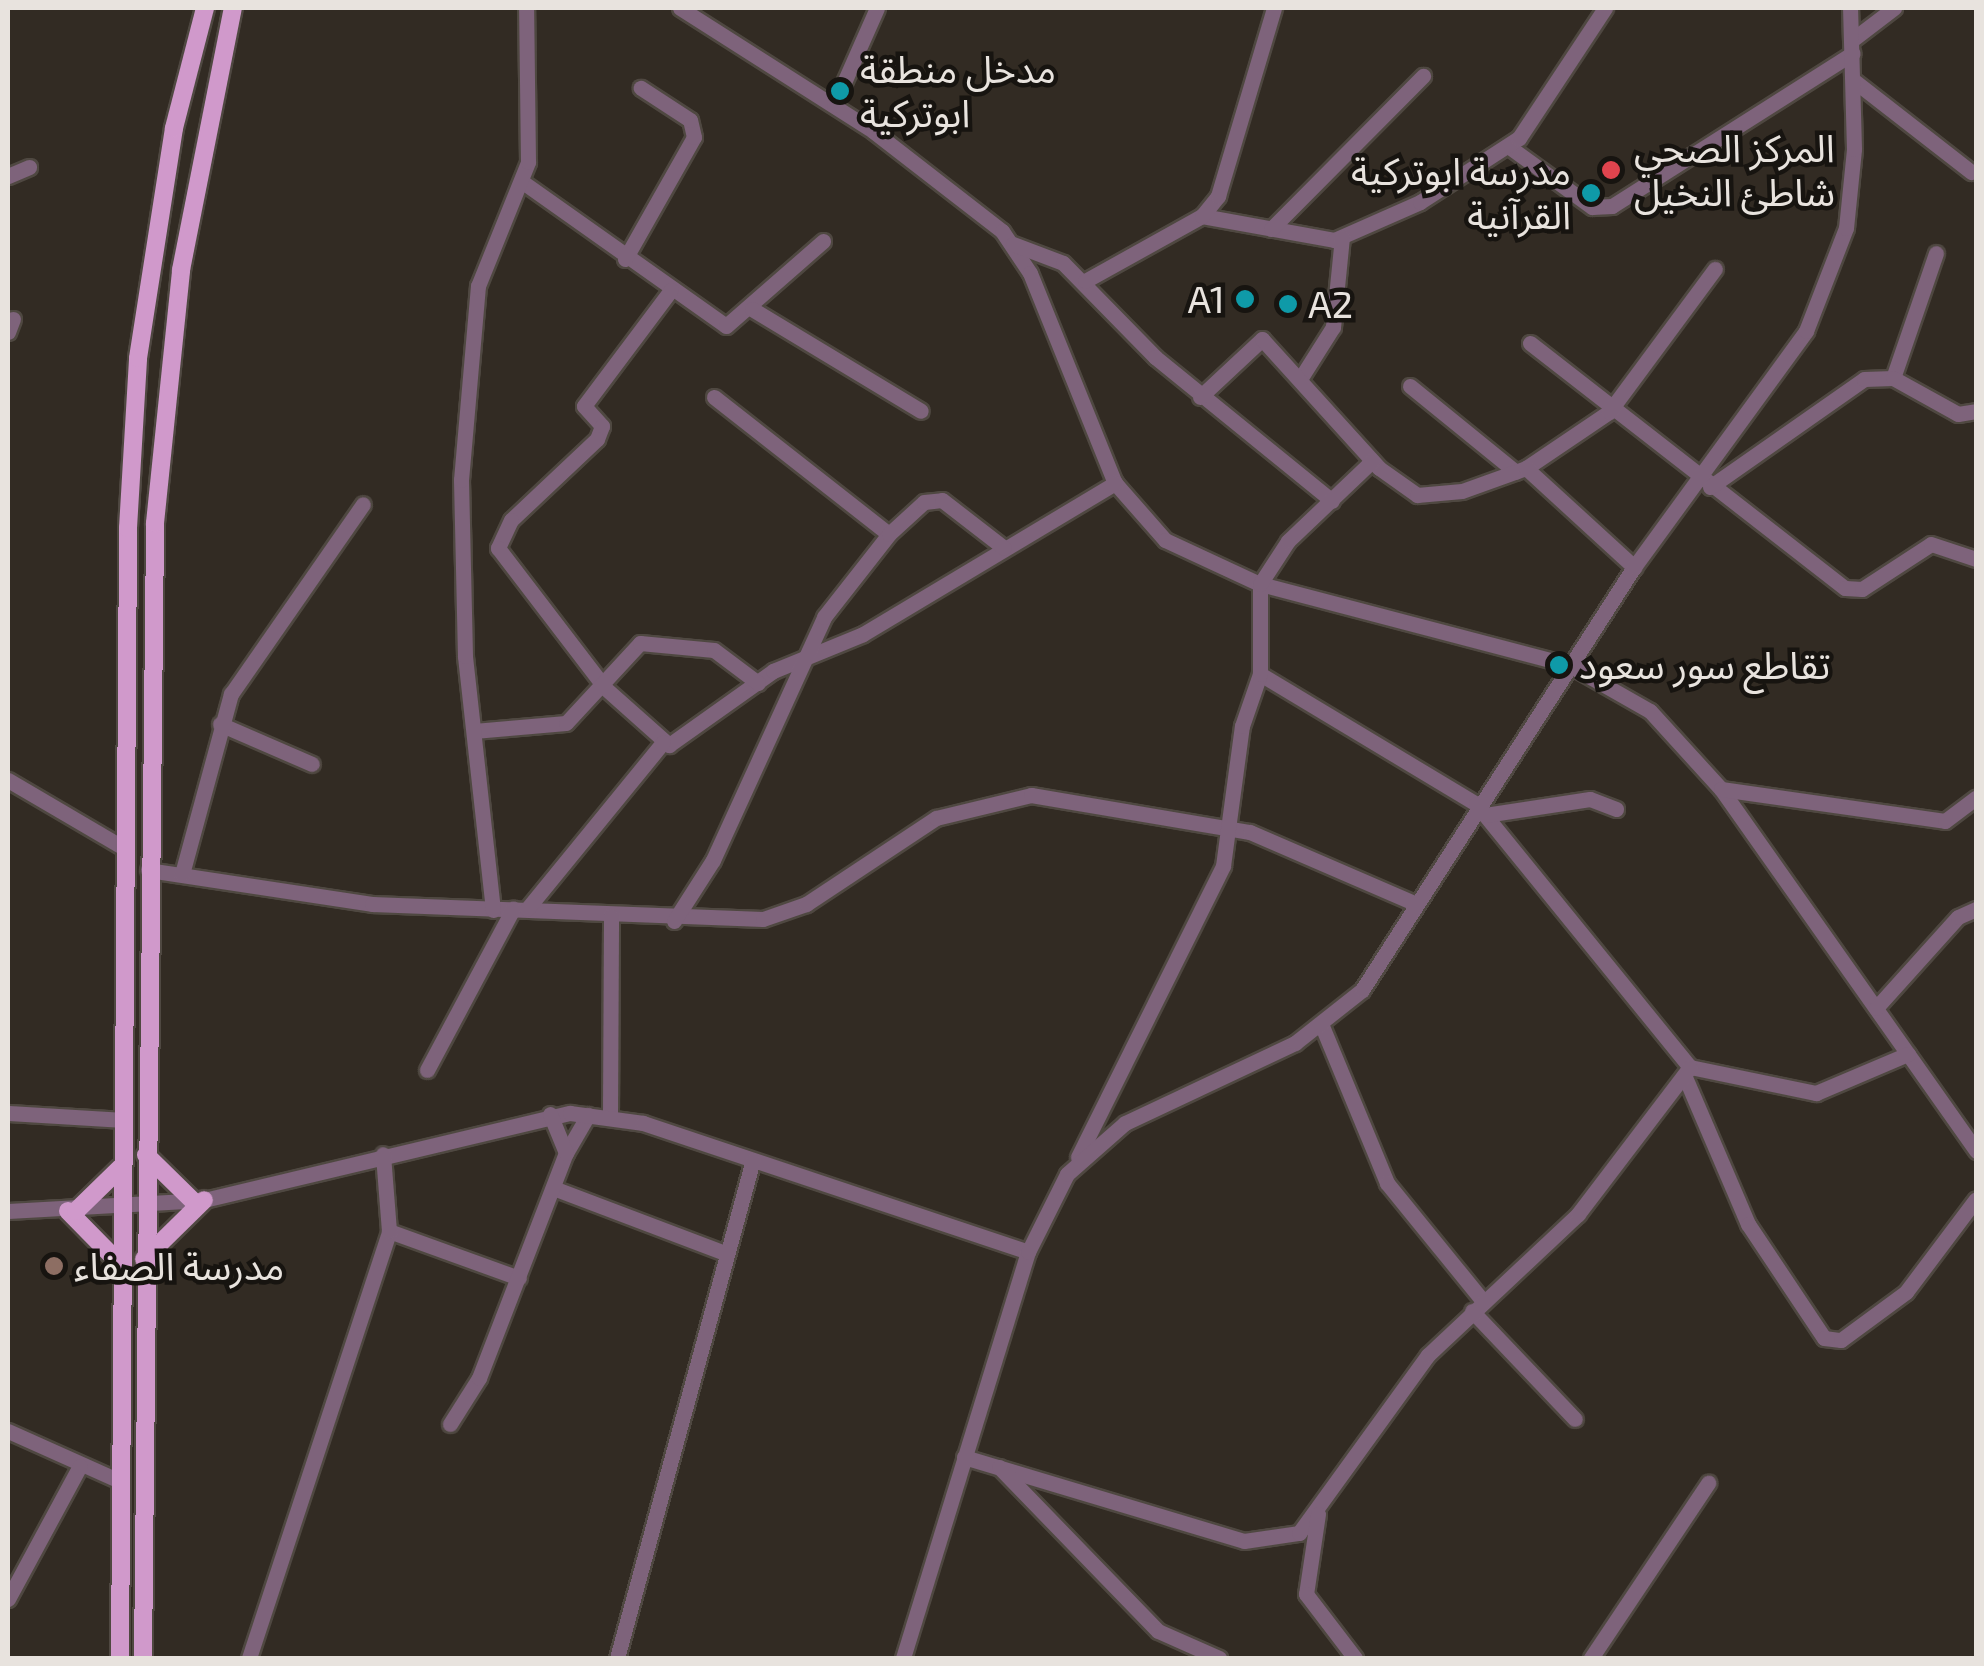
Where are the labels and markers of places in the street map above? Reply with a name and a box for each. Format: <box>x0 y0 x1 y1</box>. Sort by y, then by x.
place label: مدخل منطقة ابوتركية <box>860 46 1056 136</box>
marker: مدخل منطقة ابوتركية <box>829 80 851 102</box>
place label: المركز الصحي شاطئ النخيل <box>1634 125 1835 214</box>
place label: مدرسة ابوتركية القرآنية <box>1351 148 1571 238</box>
marker: المركز الصحي شاطئ النخيل <box>1598 157 1624 183</box>
marker: مدرسة ابوتركية القرآنية <box>1580 182 1602 204</box>
place label: A1 <box>1187 276 1225 322</box>
place label: A2 <box>1308 281 1353 327</box>
marker: A1 <box>1234 288 1256 310</box>
marker: A2 <box>1277 293 1299 315</box>
place label: تقاطع سور سعود <box>1579 642 1830 688</box>
marker: تقاطع سور سعود <box>1548 654 1570 676</box>
place label: مدرسة الصفاء <box>74 1243 284 1289</box>
marker: مدرسة الصفاء <box>43 1255 65 1277</box>

